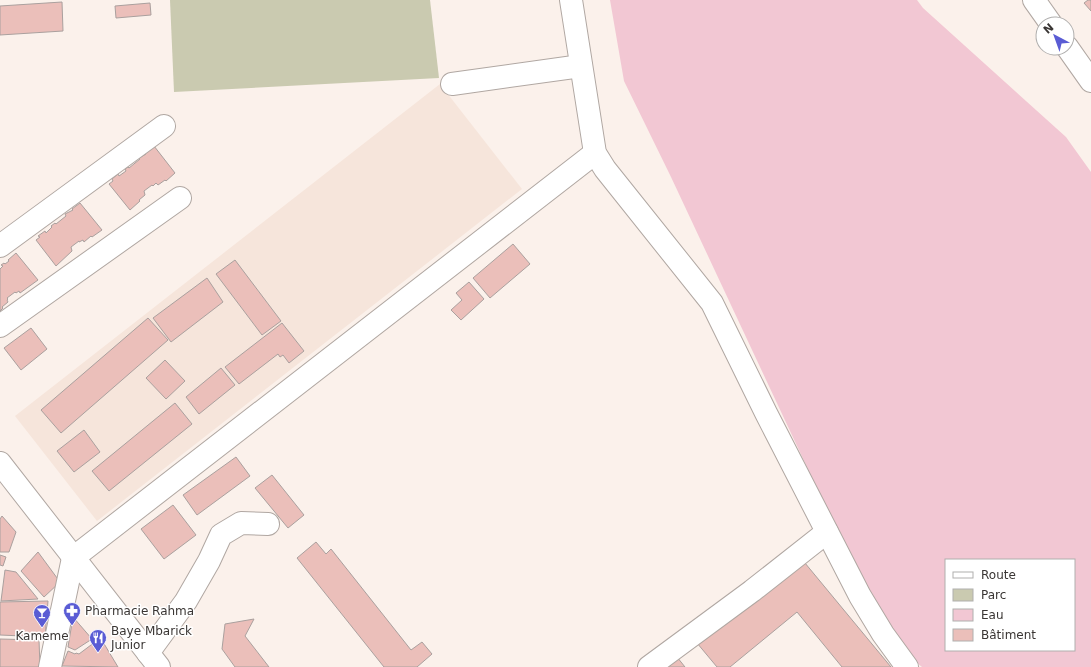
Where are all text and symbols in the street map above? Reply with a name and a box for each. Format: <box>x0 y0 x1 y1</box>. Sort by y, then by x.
north arrow <box>1035 16 1075 56</box>
text: N <box>1041 21 1057 37</box>
legend <box>945 559 1075 651</box>
text: Route <box>981 568 1016 582</box>
text: Parc <box>981 588 1006 602</box>
pharmacy icon: Pharmacie Rahma <box>62 601 82 626</box>
bar icon: Kameme <box>32 603 52 628</box>
place label: Pharmacie Rahma <box>85 604 194 618</box>
text: Eau <box>981 608 1004 622</box>
place label: Baye Mbarick Junior <box>110 624 192 652</box>
restaurant icon: Baye Mbarick Junior <box>88 628 108 653</box>
text: Bâtiment <box>981 628 1036 642</box>
place label: Kameme <box>15 629 69 643</box>

